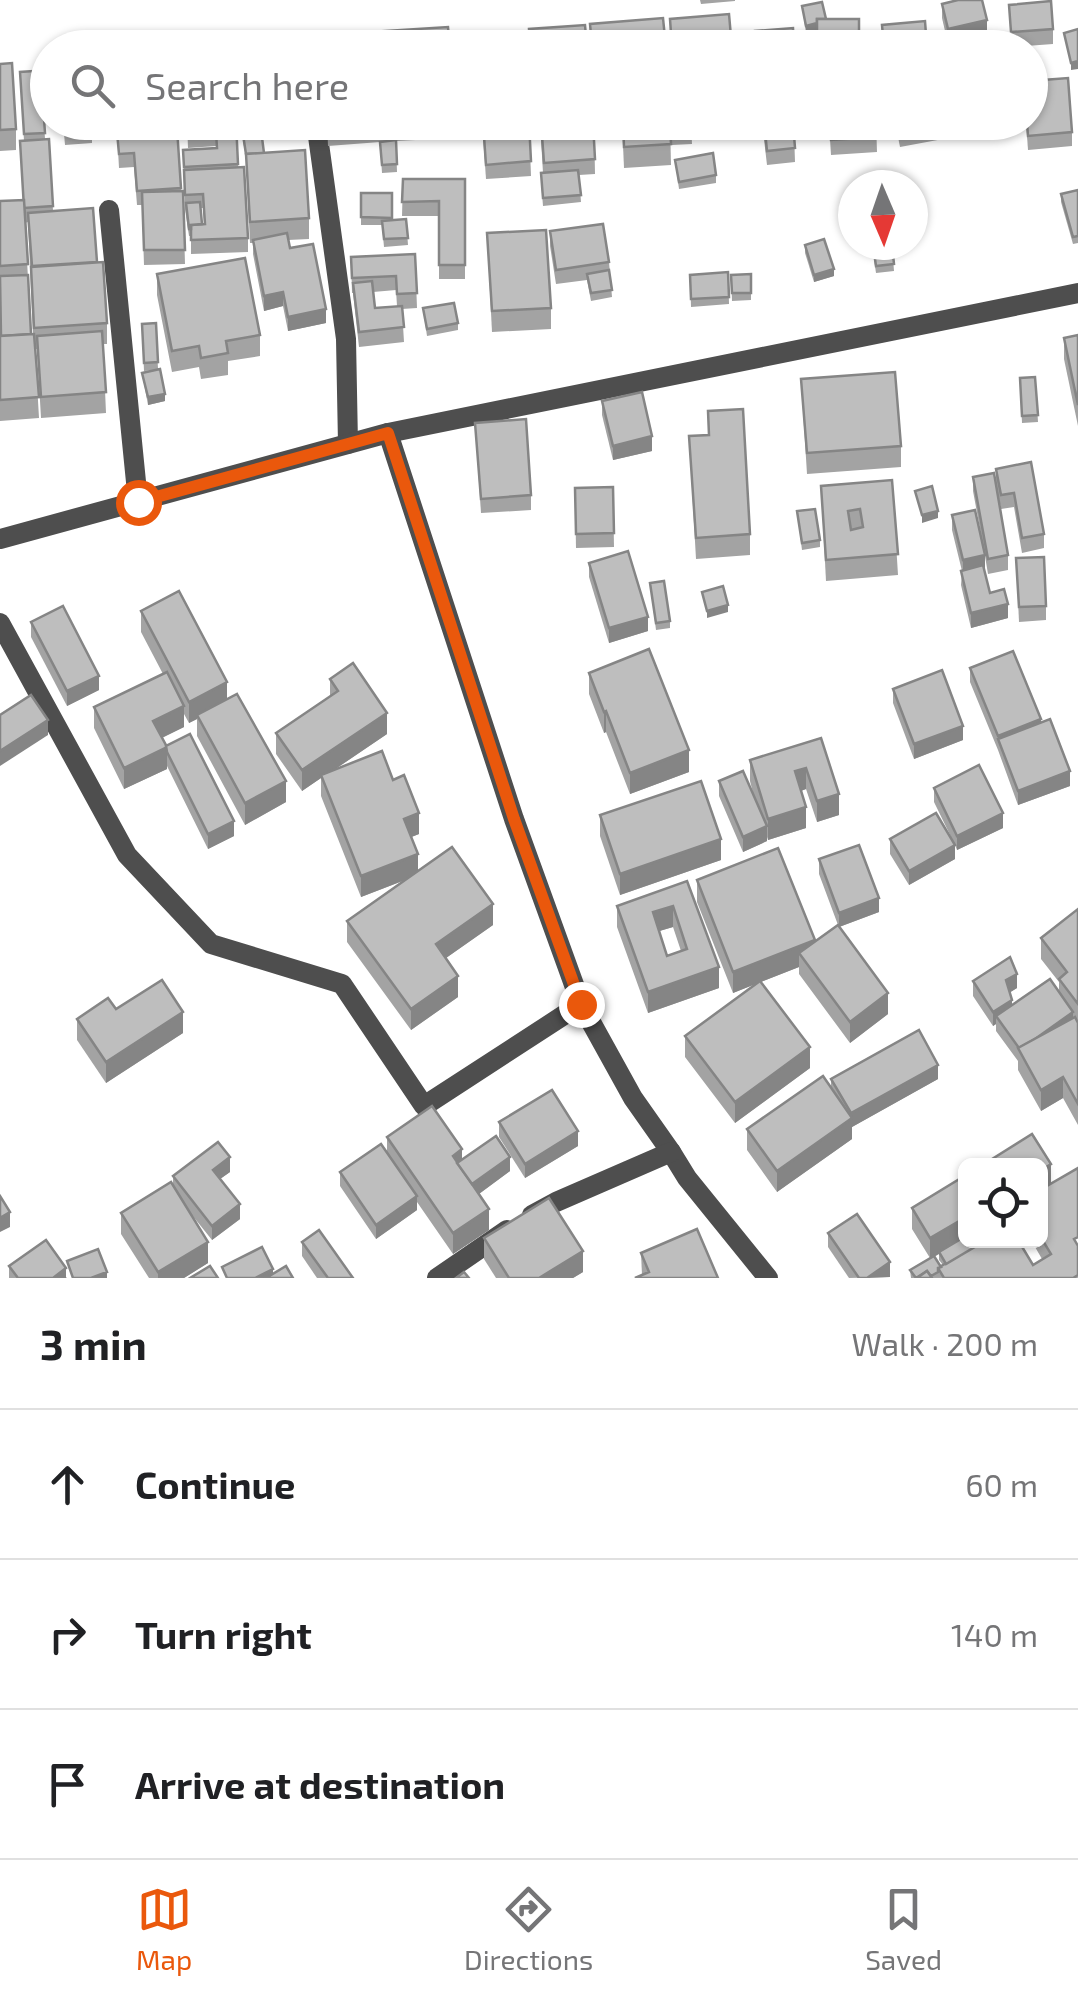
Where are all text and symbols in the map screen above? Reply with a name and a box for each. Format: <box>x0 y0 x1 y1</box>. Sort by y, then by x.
search box <box>30 30 1048 140</box>
icon: search <box>65 58 120 113</box>
text: Search here <box>145 62 349 108</box>
north arrow <box>838 170 928 260</box>
route start <box>116 480 162 526</box>
route end <box>559 982 605 1028</box>
map controls <box>958 1158 1048 1248</box>
button: locate <box>958 1158 1048 1248</box>
text: 3 min <box>40 1318 147 1368</box>
text: Walk · 200 m <box>851 1324 1038 1362</box>
icon: ahead <box>40 1457 95 1512</box>
text: Continue <box>135 1461 295 1507</box>
text: 60 m <box>965 1465 1038 1503</box>
icon: right <box>40 1607 95 1662</box>
text: Turn right <box>135 1611 312 1657</box>
text: 140 m <box>951 1615 1038 1653</box>
icon: arrive <box>40 1757 95 1812</box>
text: Arrive at destination <box>135 1761 505 1807</box>
tab: Map <box>136 1882 192 1976</box>
tab: Directions <box>464 1882 593 1976</box>
tab: Saved <box>865 1882 942 1976</box>

